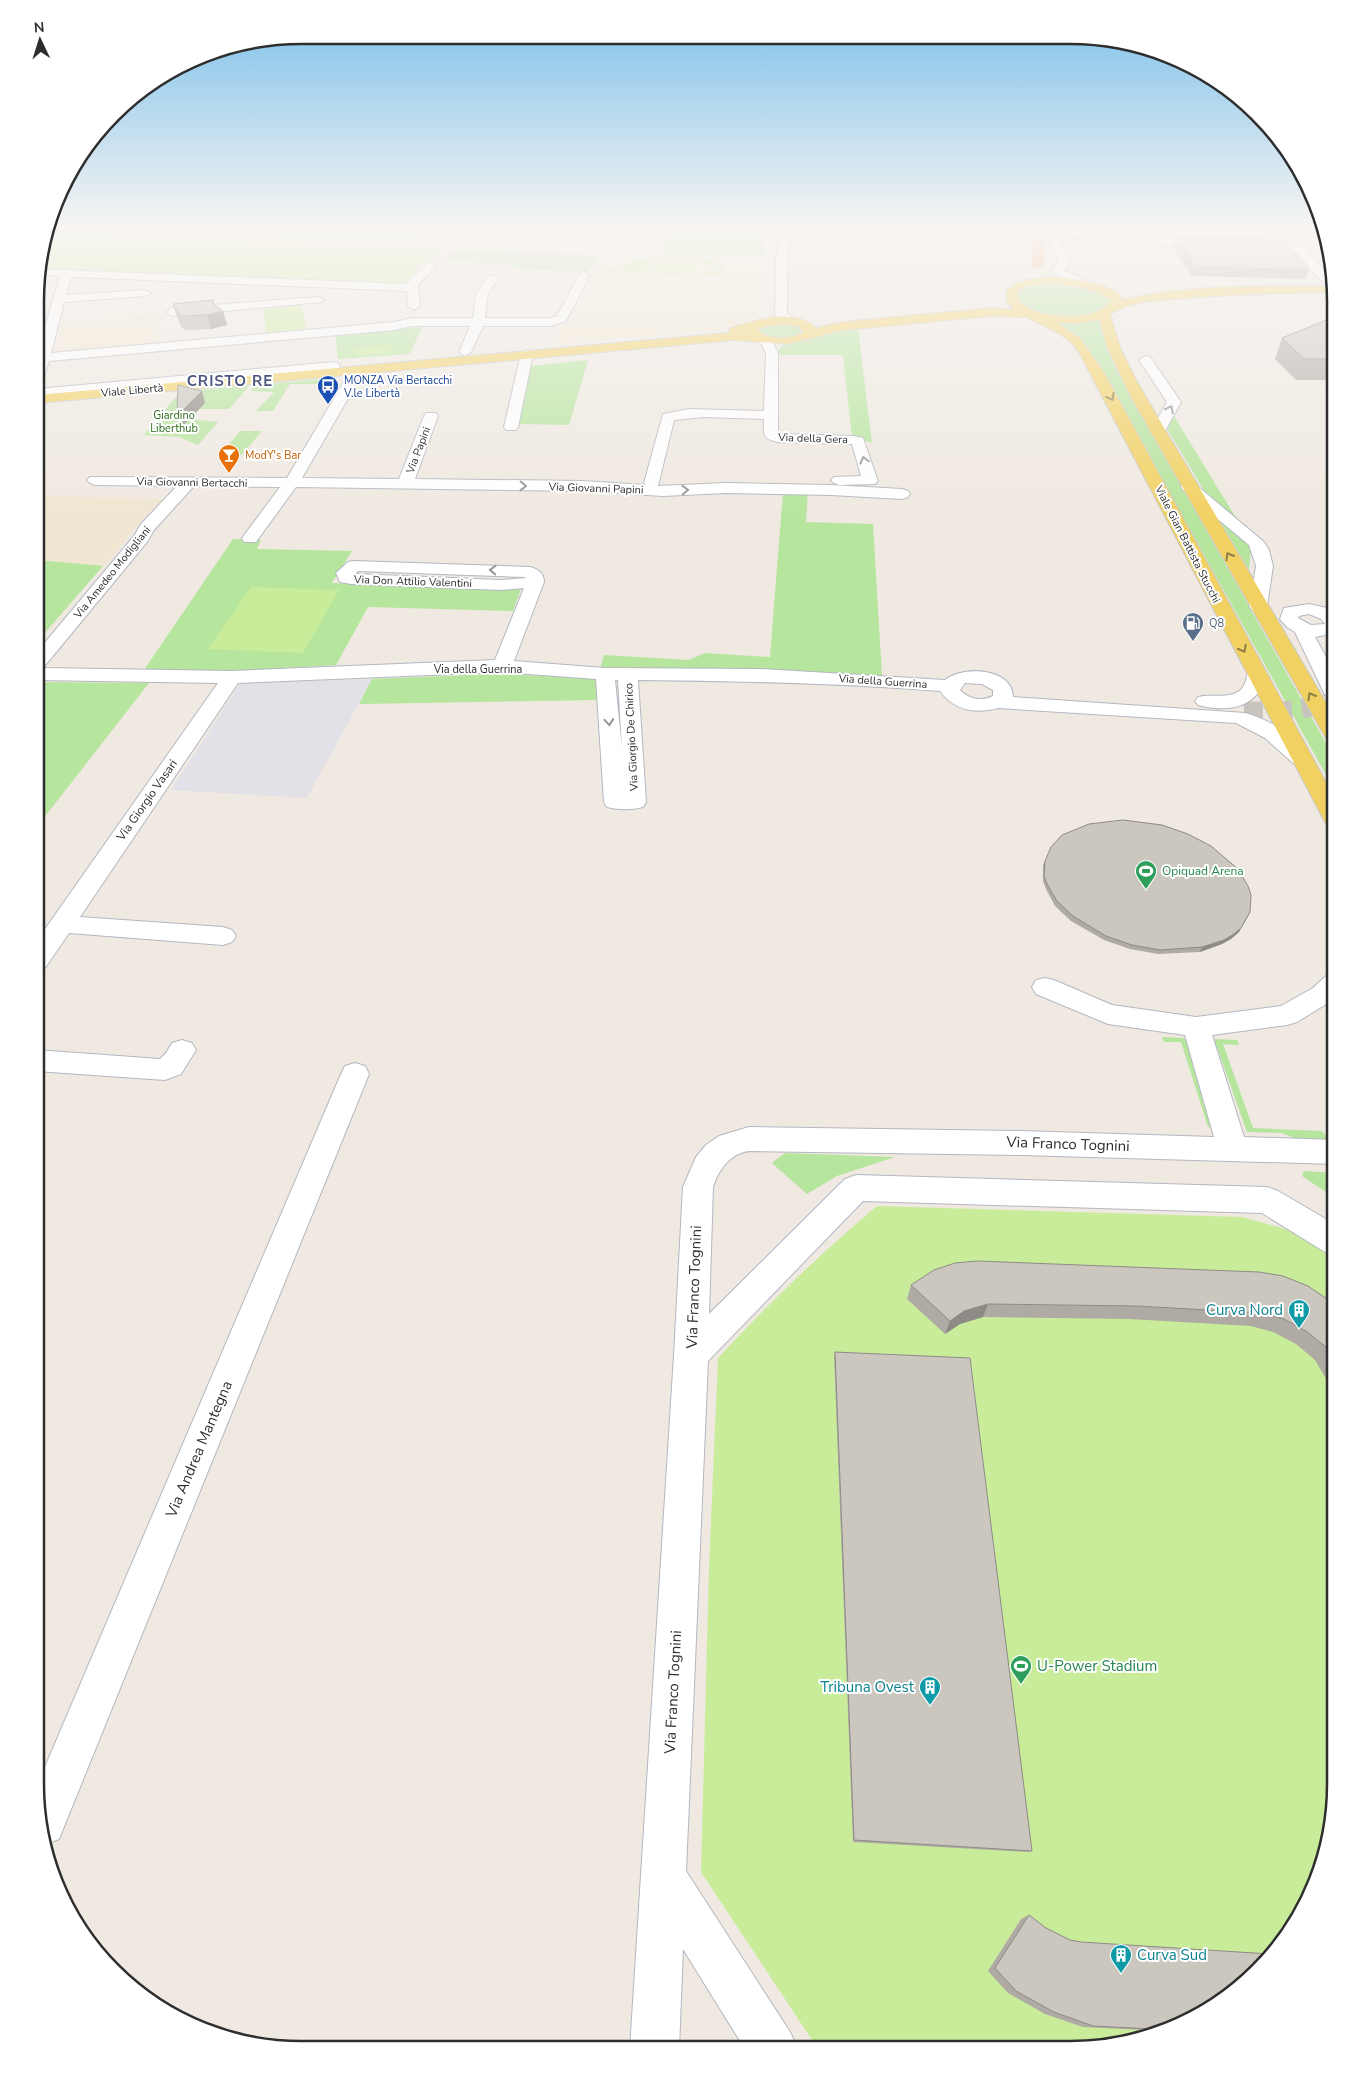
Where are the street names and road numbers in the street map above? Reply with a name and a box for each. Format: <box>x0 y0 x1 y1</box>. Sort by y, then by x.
street label: Viale Libertà <box>99 380 164 401</box>
street label: Via Papini <box>402 425 434 477</box>
street label: Via della Gera <box>777 430 848 447</box>
street label: Via Giovanni Bertacchi <box>136 474 247 491</box>
street label: Via Giovanni Papini <box>547 479 644 498</box>
street label: Viale Gian Battista Stucchi <box>1151 482 1224 606</box>
street label: Via Amedeo Modigliani <box>70 523 154 622</box>
street label: Via Don Attilio Valentini <box>353 572 472 591</box>
street label: Via della Guerrina <box>433 662 523 677</box>
street label: Via della Guerrina <box>837 671 928 692</box>
street label: Via Giorgio De Chirico <box>621 683 642 792</box>
street label: Via Giorgio Vasari <box>112 756 181 845</box>
street label: Via Franco Tognini <box>1005 1132 1130 1156</box>
street label: Via Franco Tognini <box>682 1225 706 1350</box>
street label: Via Andrea Mantegna <box>161 1378 237 1521</box>
street label: Via Franco Tognini <box>660 1630 686 1755</box>

